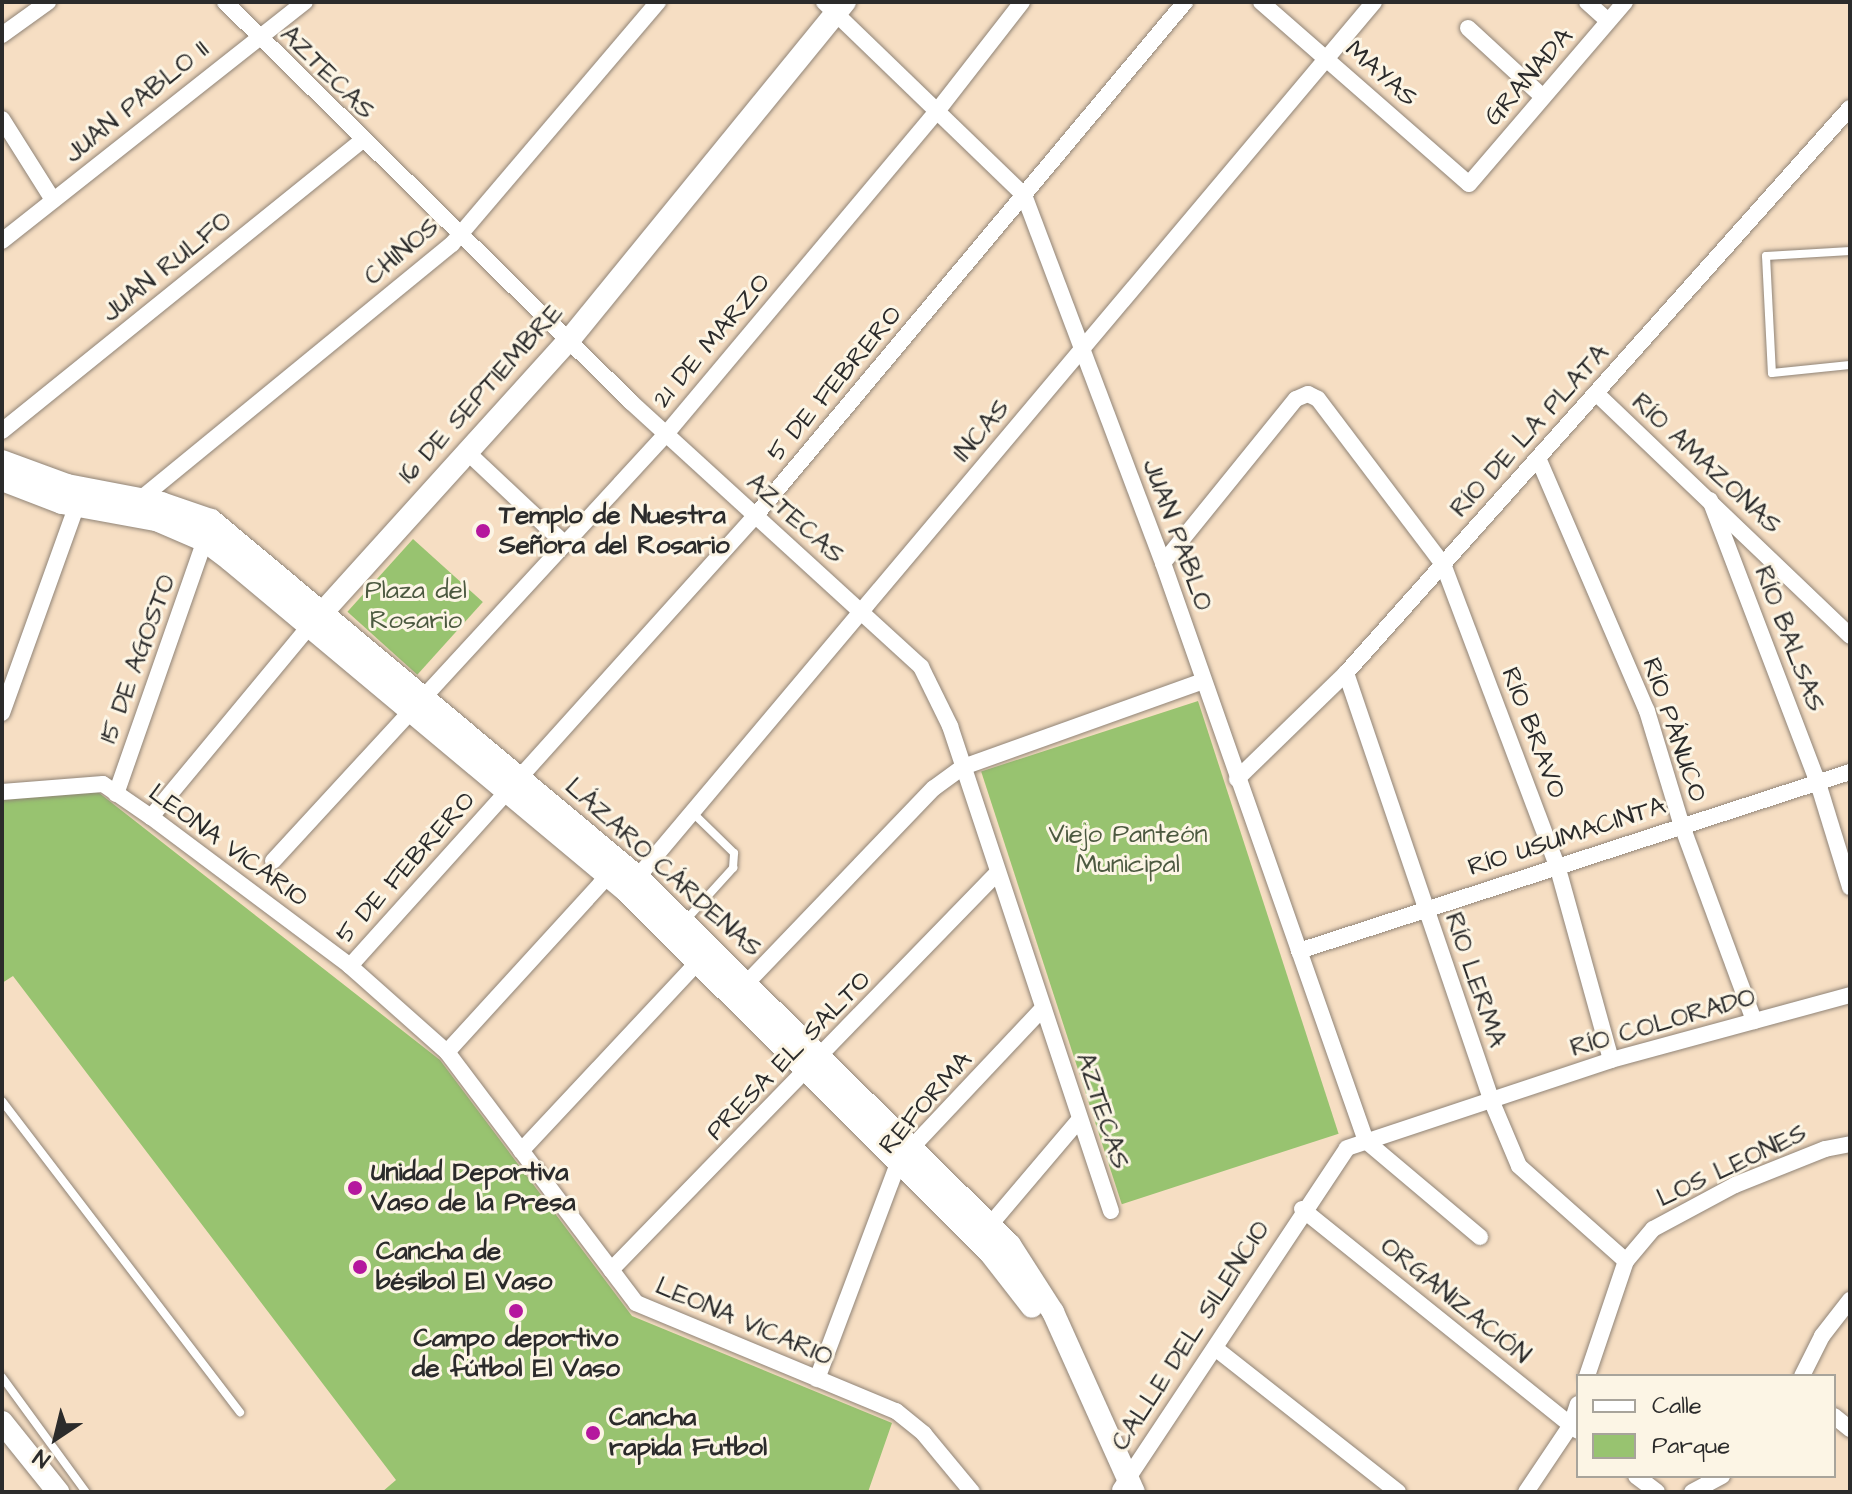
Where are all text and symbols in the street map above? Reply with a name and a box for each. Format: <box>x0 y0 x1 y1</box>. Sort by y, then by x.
street label: AZTECAS <box>273 19 381 127</box>
street label: GRANADA <box>1478 22 1580 132</box>
street label: JUAN PABLO II <box>58 34 216 170</box>
street label: MAYAS <box>1339 34 1423 114</box>
street label: JUAN RULFO <box>96 205 238 329</box>
street label: CHINOS <box>358 212 446 292</box>
street label: 21 DE MARZO <box>647 267 777 415</box>
street label: 16 DE SEPTIEMBRE <box>392 298 570 490</box>
street label: 5 DE FEBRERO <box>761 300 909 468</box>
street label: RÍO DE LA PLATA <box>1444 338 1616 524</box>
street label: RÍO AMAZONAS <box>1625 387 1787 541</box>
street label: INCAS <box>947 393 1017 469</box>
street label: JUAN PABLO <box>1135 455 1219 615</box>
street label: AZTECAS <box>740 467 850 571</box>
place label: Templo de Nuestra Señora del Rosario <box>499 500 730 562</box>
marker: Templo de Nuestra Señora del Rosario <box>474 522 492 540</box>
street label: RÍO BALSAS <box>1747 562 1831 716</box>
street label: 15 DE AGOSTO <box>93 570 183 748</box>
park label: Plaza del Rosario <box>365 575 467 636</box>
street label: RÍO PÁNUCO <box>1635 654 1713 806</box>
street label: RÍO BRAVO <box>1494 663 1572 803</box>
street label: LÁZARO CÁRDENAS <box>558 772 768 964</box>
street label: LEONA VICARIO <box>142 778 314 914</box>
street label: 5 DE FEBRERO <box>330 786 482 950</box>
street label: RÍO USUMACINTA <box>1464 790 1670 884</box>
park label: Viejo Panteón Municipal <box>1049 819 1207 880</box>
street label: RÍO LERMA <box>1437 909 1513 1051</box>
street label: PRESA EL SALTO <box>700 965 878 1147</box>
street label: RÍO COLORADO <box>1567 982 1759 1064</box>
street label: REFORMA <box>873 1045 979 1161</box>
street label: AZTECAS <box>1069 1049 1135 1173</box>
street label: LOS LEONES <box>1652 1118 1812 1214</box>
place label: Unidad Deportiva Vaso de la Presa <box>371 1157 575 1218</box>
marker: Unidad Deportiva Vaso de la Presa <box>346 1179 364 1197</box>
street label: CALLE DEL SILENCIO <box>1105 1215 1277 1457</box>
street label: ORGANIZACIÓN <box>1374 1231 1536 1371</box>
place label: Cancha de bésibol El Vaso <box>376 1236 552 1298</box>
marker: Cancha de bésibol El Vaso <box>351 1258 369 1276</box>
street label: LEONA VICARIO <box>651 1271 837 1373</box>
marker: Campo deportivo de fútbol El Vaso <box>507 1302 525 1320</box>
place label: Campo deportivo de fútbol El Vaso <box>412 1323 620 1384</box>
legend <box>1576 1374 1836 1478</box>
text: Calle <box>1652 1389 1702 1423</box>
north arrow <box>16 1398 96 1478</box>
place label: Cancha rapida Futbol <box>609 1402 767 1464</box>
marker: Cancha rapida Futbol <box>584 1424 602 1442</box>
text: Parque <box>1652 1429 1730 1463</box>
text: N <box>27 1441 56 1475</box>

